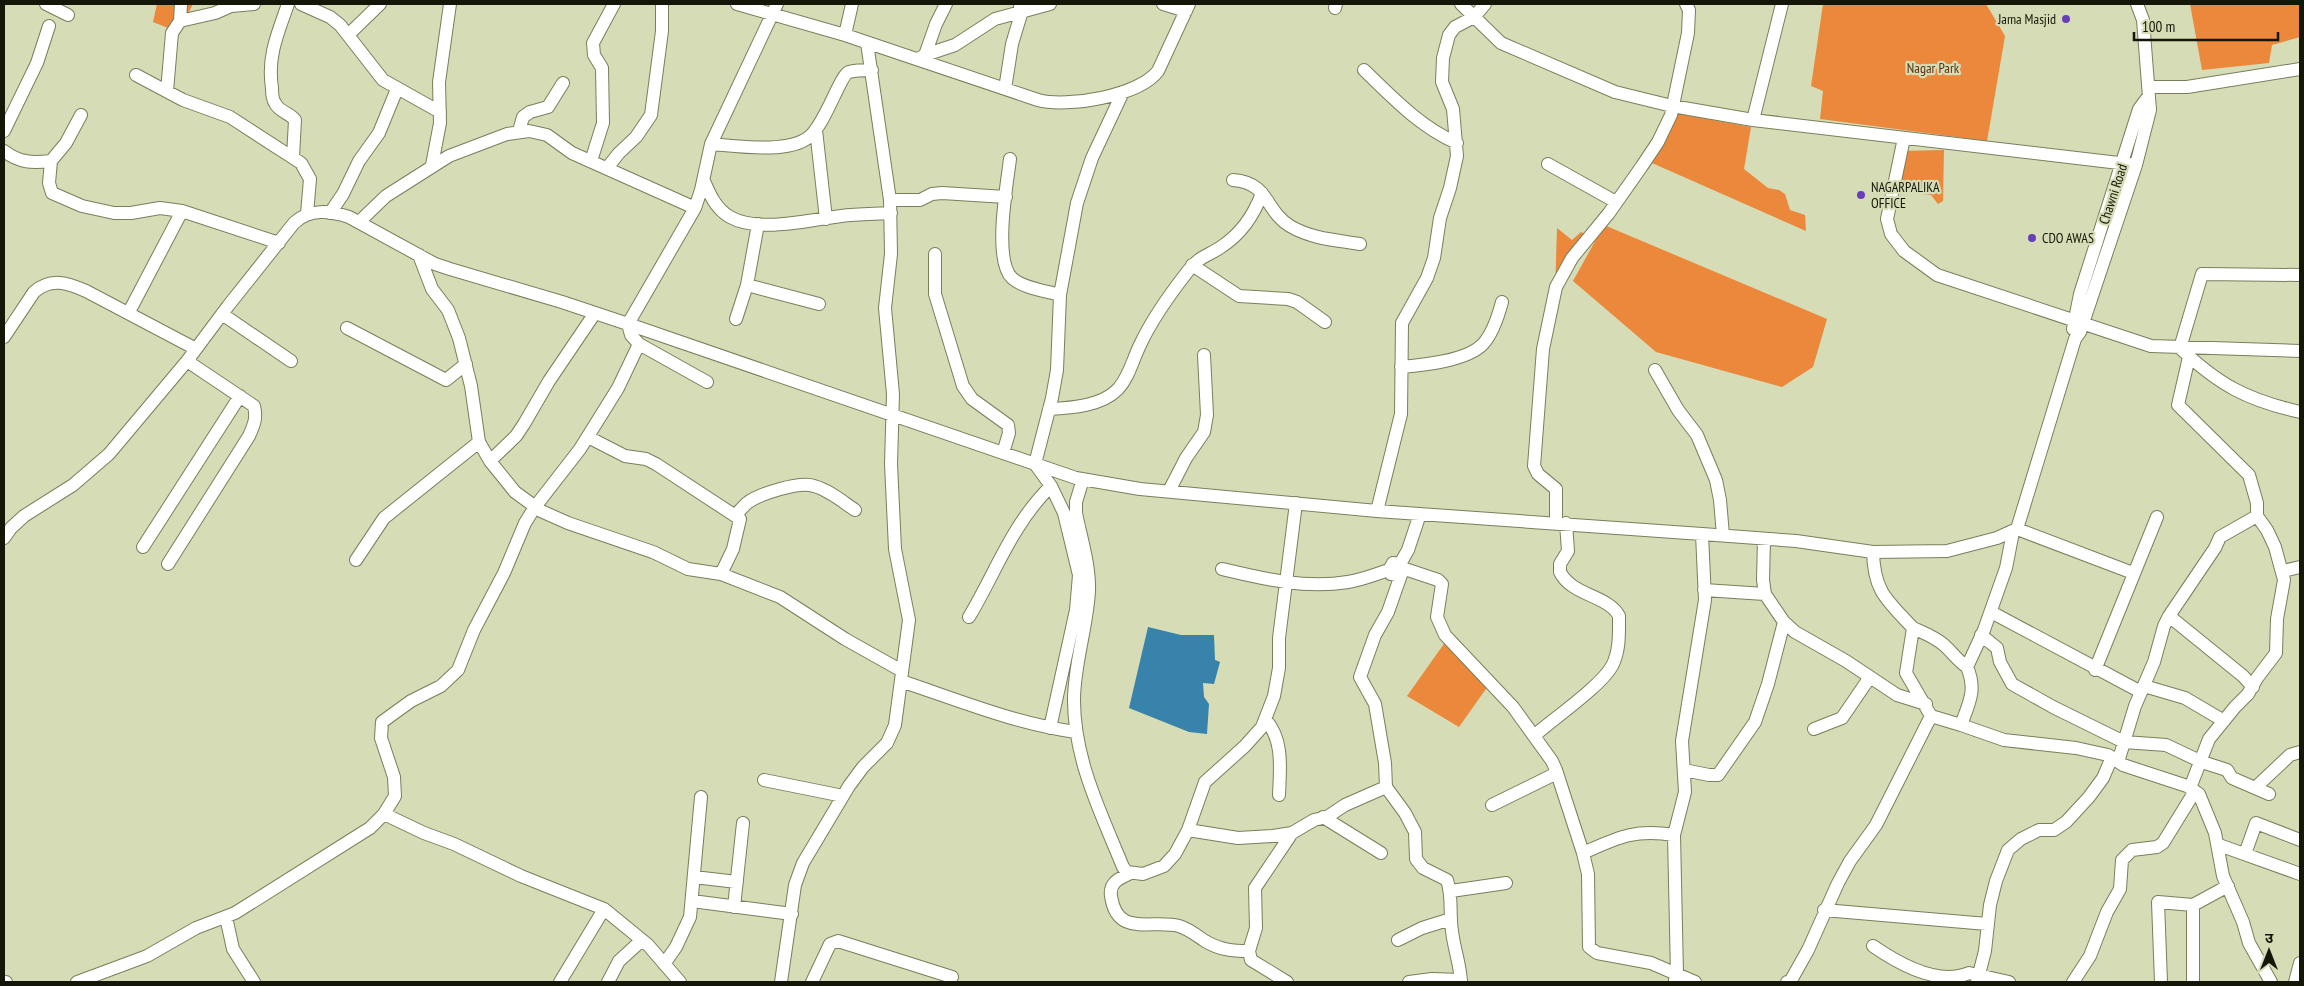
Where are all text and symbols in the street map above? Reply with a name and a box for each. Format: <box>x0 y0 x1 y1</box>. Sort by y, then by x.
place label: Jama Masjid <box>1997 10 2056 28</box>
scale bar <box>2134 10 2278 42</box>
marker: Jama Masjid <box>2060 13 2072 25</box>
text: 100 m <box>2142 17 2175 36</box>
park label: Nagar Park <box>1907 59 1960 77</box>
street label: Chawni Road <box>2095 162 2131 226</box>
place label: NAGARPALIKA OFFICE <box>1871 178 1940 212</box>
marker: NAGARPALIKA OFFICE <box>1855 189 1867 201</box>
place label: CDO AWAS <box>2042 229 2094 247</box>
marker: CDO AWAS <box>2026 232 2038 244</box>
north arrow <box>2244 926 2294 976</box>
text: उ <box>2265 929 2274 947</box>

